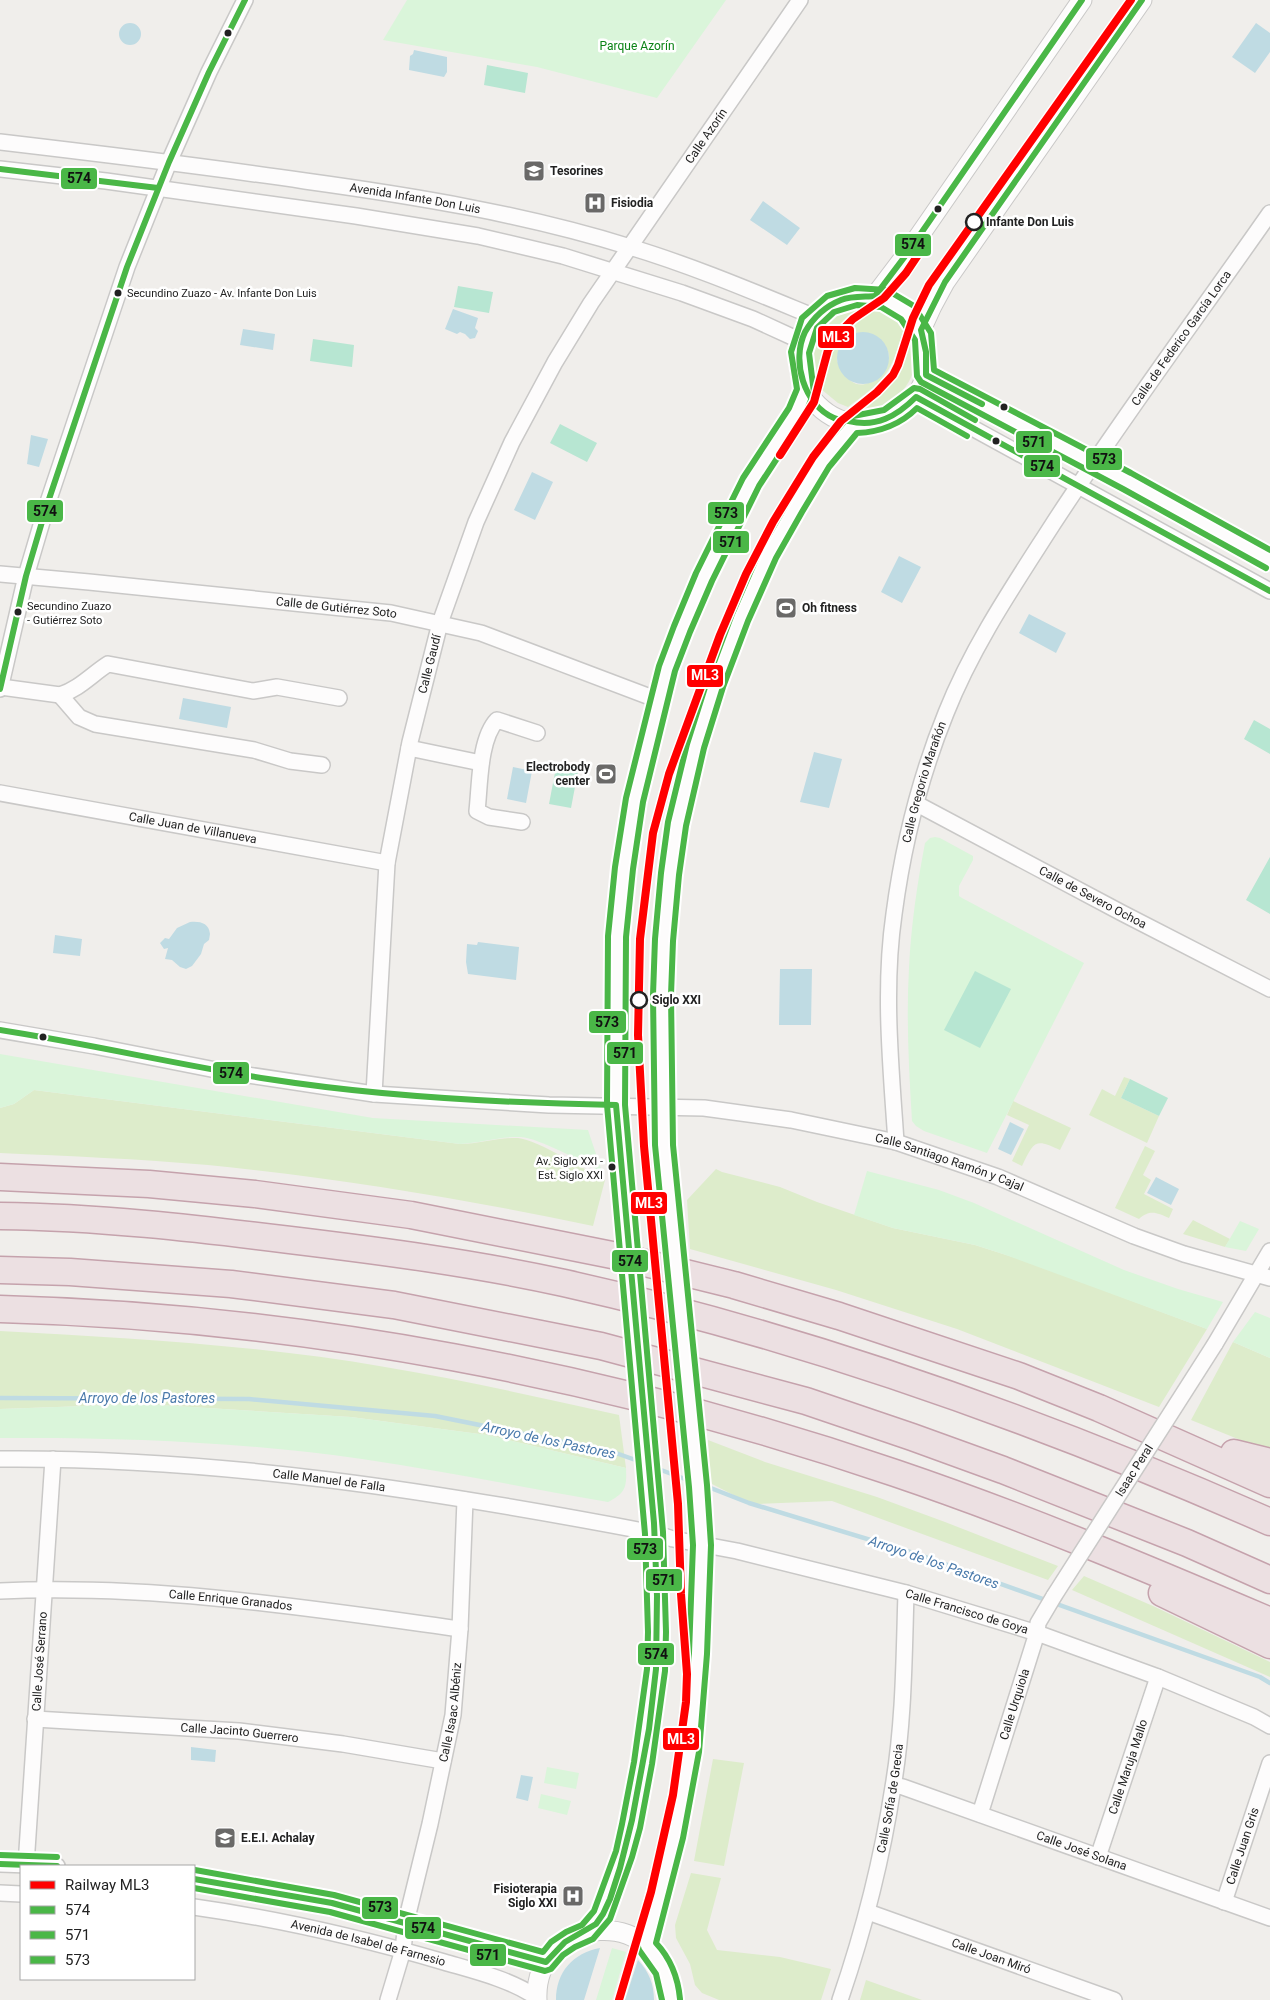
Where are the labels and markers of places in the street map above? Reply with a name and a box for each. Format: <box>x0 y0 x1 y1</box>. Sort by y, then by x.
unlabelled marker <box>223 28 233 38</box>
school or university icon: Tesorines <box>522 159 546 183</box>
place label: Tesorines <box>550 164 603 178</box>
hospital icon: Fisiodia <box>583 191 607 215</box>
place label: Fisiodia <box>611 196 654 210</box>
unlabelled marker <box>933 204 943 214</box>
marker: Infante Don Luis <box>965 213 983 231</box>
place label: Infante Don Luis <box>986 215 1074 229</box>
place label: Secundino Zuazo - Av. Infante Don Luis <box>127 287 317 300</box>
marker: Secundino Zuazo - Av. Infante Don Luis <box>113 288 123 298</box>
unlabelled marker <box>999 402 1009 412</box>
unlabelled marker <box>991 436 1001 446</box>
sports icon: Oh fitness <box>774 596 798 620</box>
place label: Secundino Zuazo - Gutiérrez Soto <box>27 600 111 627</box>
place label: Oh fitness <box>802 601 857 615</box>
marker: Secundino Zuazo - Gutiérrez Soto <box>13 607 23 617</box>
place label: Electrobody center <box>526 760 591 788</box>
sports icon: Electrobody center <box>594 762 618 786</box>
marker: Siglo XXI <box>630 991 648 1009</box>
place label: Siglo XXI <box>652 993 701 1007</box>
unlabelled marker <box>38 1032 48 1042</box>
place label: Av. Siglo XXI - Est. Siglo XXI <box>536 1155 603 1182</box>
marker: Av. Siglo XXI - Est. Siglo XXI <box>607 1162 617 1172</box>
school or university icon: E.E.I. Achalay <box>213 1826 237 1850</box>
place label: E.E.I. Achalay <box>241 1831 315 1845</box>
place label: Fisioterapia Siglo XXI <box>494 1882 558 1910</box>
hospital icon: Fisioterapia Siglo XXI <box>561 1884 585 1908</box>

